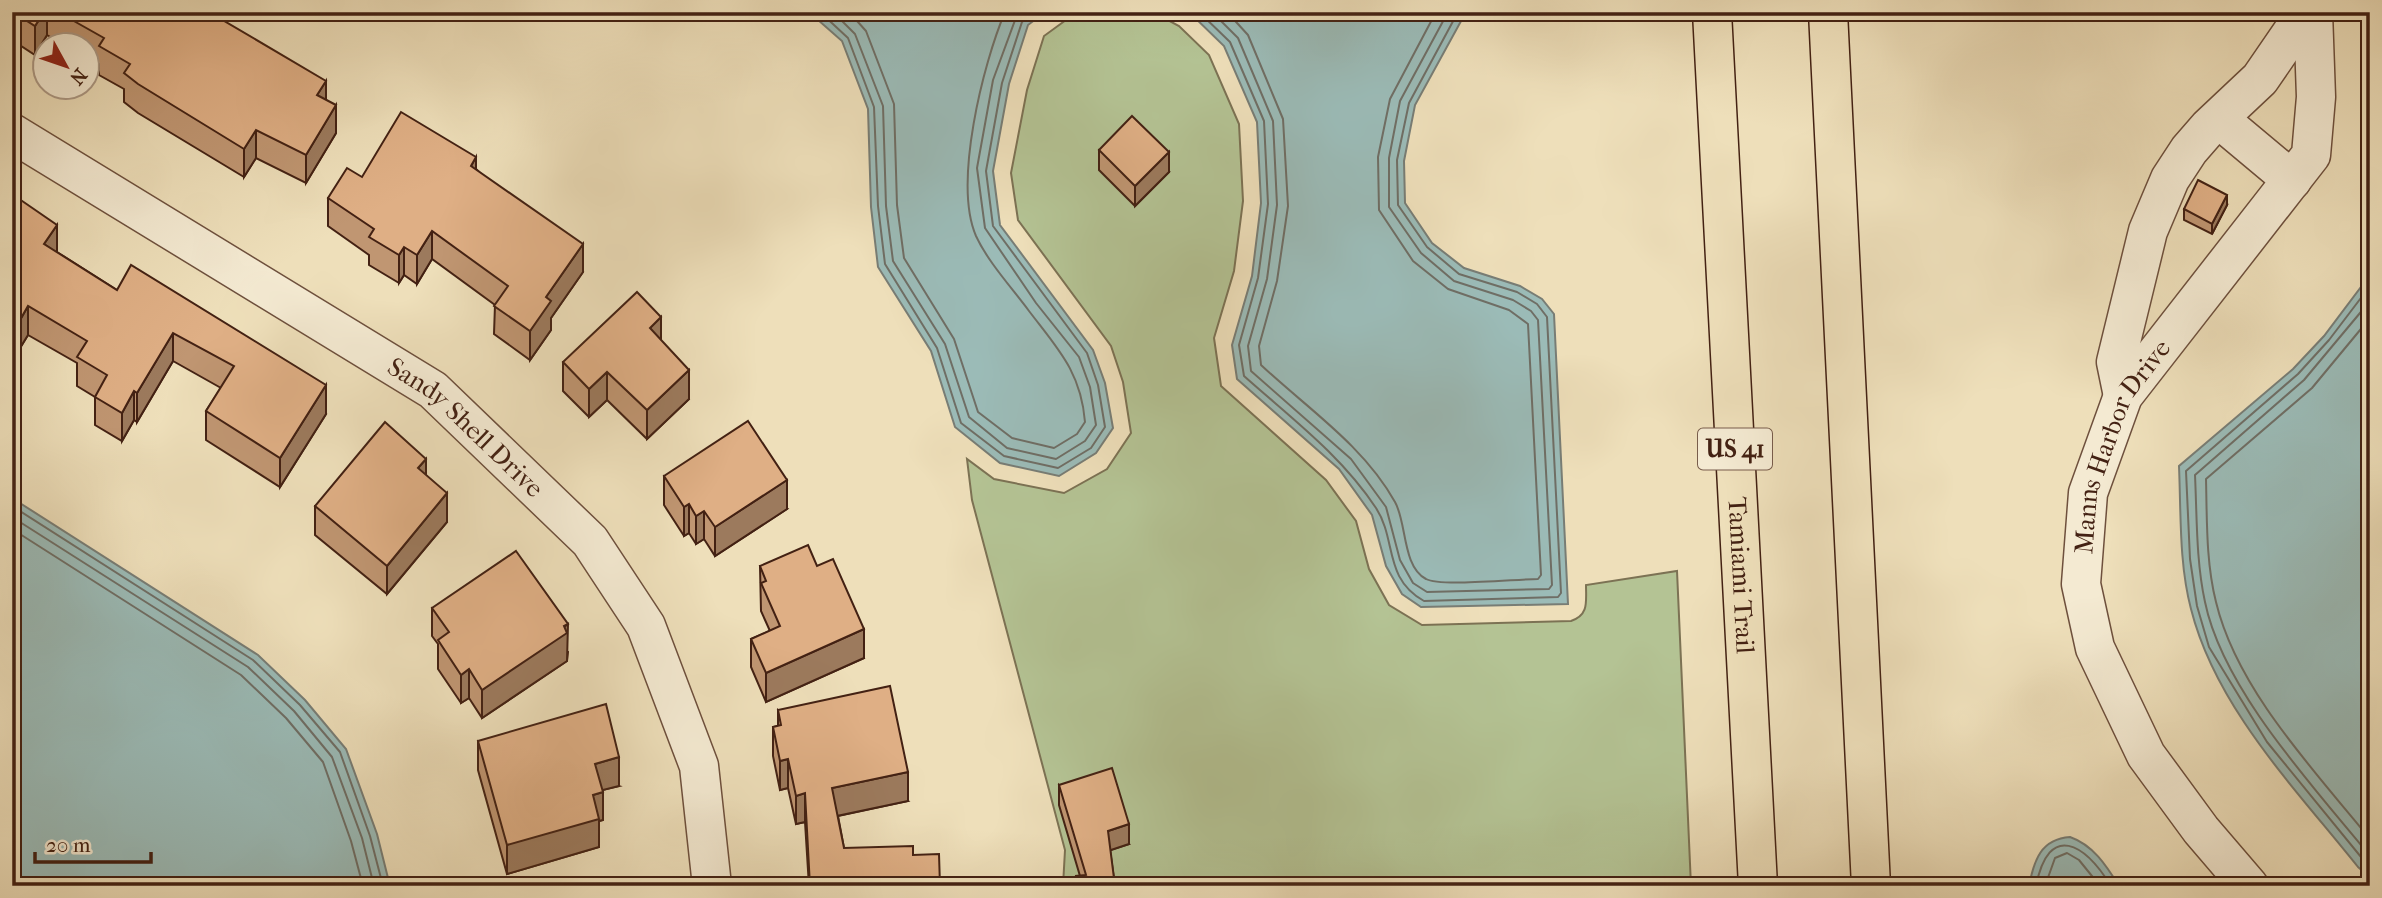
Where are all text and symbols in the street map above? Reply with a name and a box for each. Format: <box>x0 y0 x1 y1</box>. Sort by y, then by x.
north arrow <box>32 32 102 102</box>
text: N <box>65 64 91 89</box>
street label: Manns Harbor Drive <box>2068 333 2177 555</box>
street label: Sandy Shell Drive <box>382 351 550 504</box>
road number: US 41 <box>1698 428 1772 470</box>
street label: Tamiami Trail <box>1722 496 1761 655</box>
scale bar <box>35 821 150 865</box>
text: 20 m <box>46 833 91 857</box>

